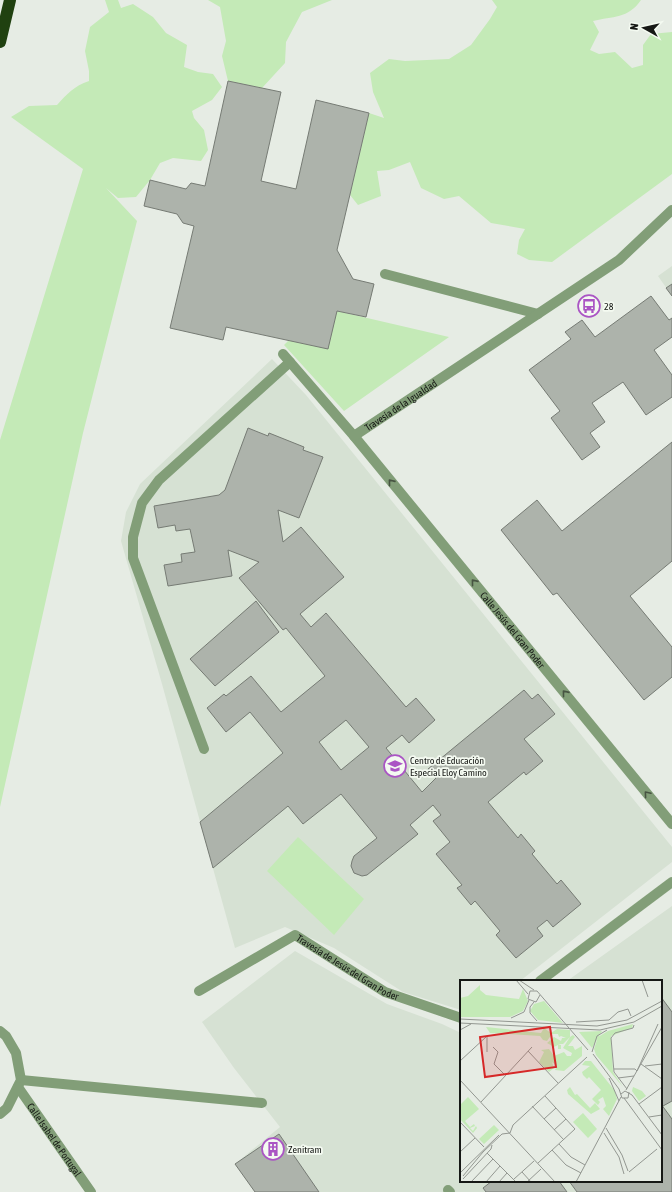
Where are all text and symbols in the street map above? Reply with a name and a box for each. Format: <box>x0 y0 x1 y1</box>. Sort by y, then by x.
north arrow <box>624 8 664 48</box>
text: N <box>628 23 640 31</box>
bus stop icon: 28 <box>576 293 602 319</box>
place label: 28 <box>604 301 614 312</box>
street label: Travesía de la Igualdad <box>363 377 439 433</box>
one-way arrow <box>389 479 396 486</box>
one-way arrow <box>471 579 478 587</box>
street label: Calle Jesús del Gran Poder <box>478 589 548 671</box>
one-way arrow <box>563 691 570 698</box>
school or university icon: Centro de Educación Especial Eloy Camino <box>382 753 408 779</box>
place label: Centro de Educación Especial Eloy Camino <box>410 755 487 778</box>
one-way arrow <box>645 792 652 799</box>
street label: Travesía de Jesús del Gran Poder <box>295 932 401 1002</box>
inset map <box>460 980 662 1182</box>
street label: Calle Isabel de Portugal <box>25 1101 84 1179</box>
building icon: Zenitram <box>260 1136 286 1162</box>
place label: Zenitram <box>288 1144 322 1155</box>

